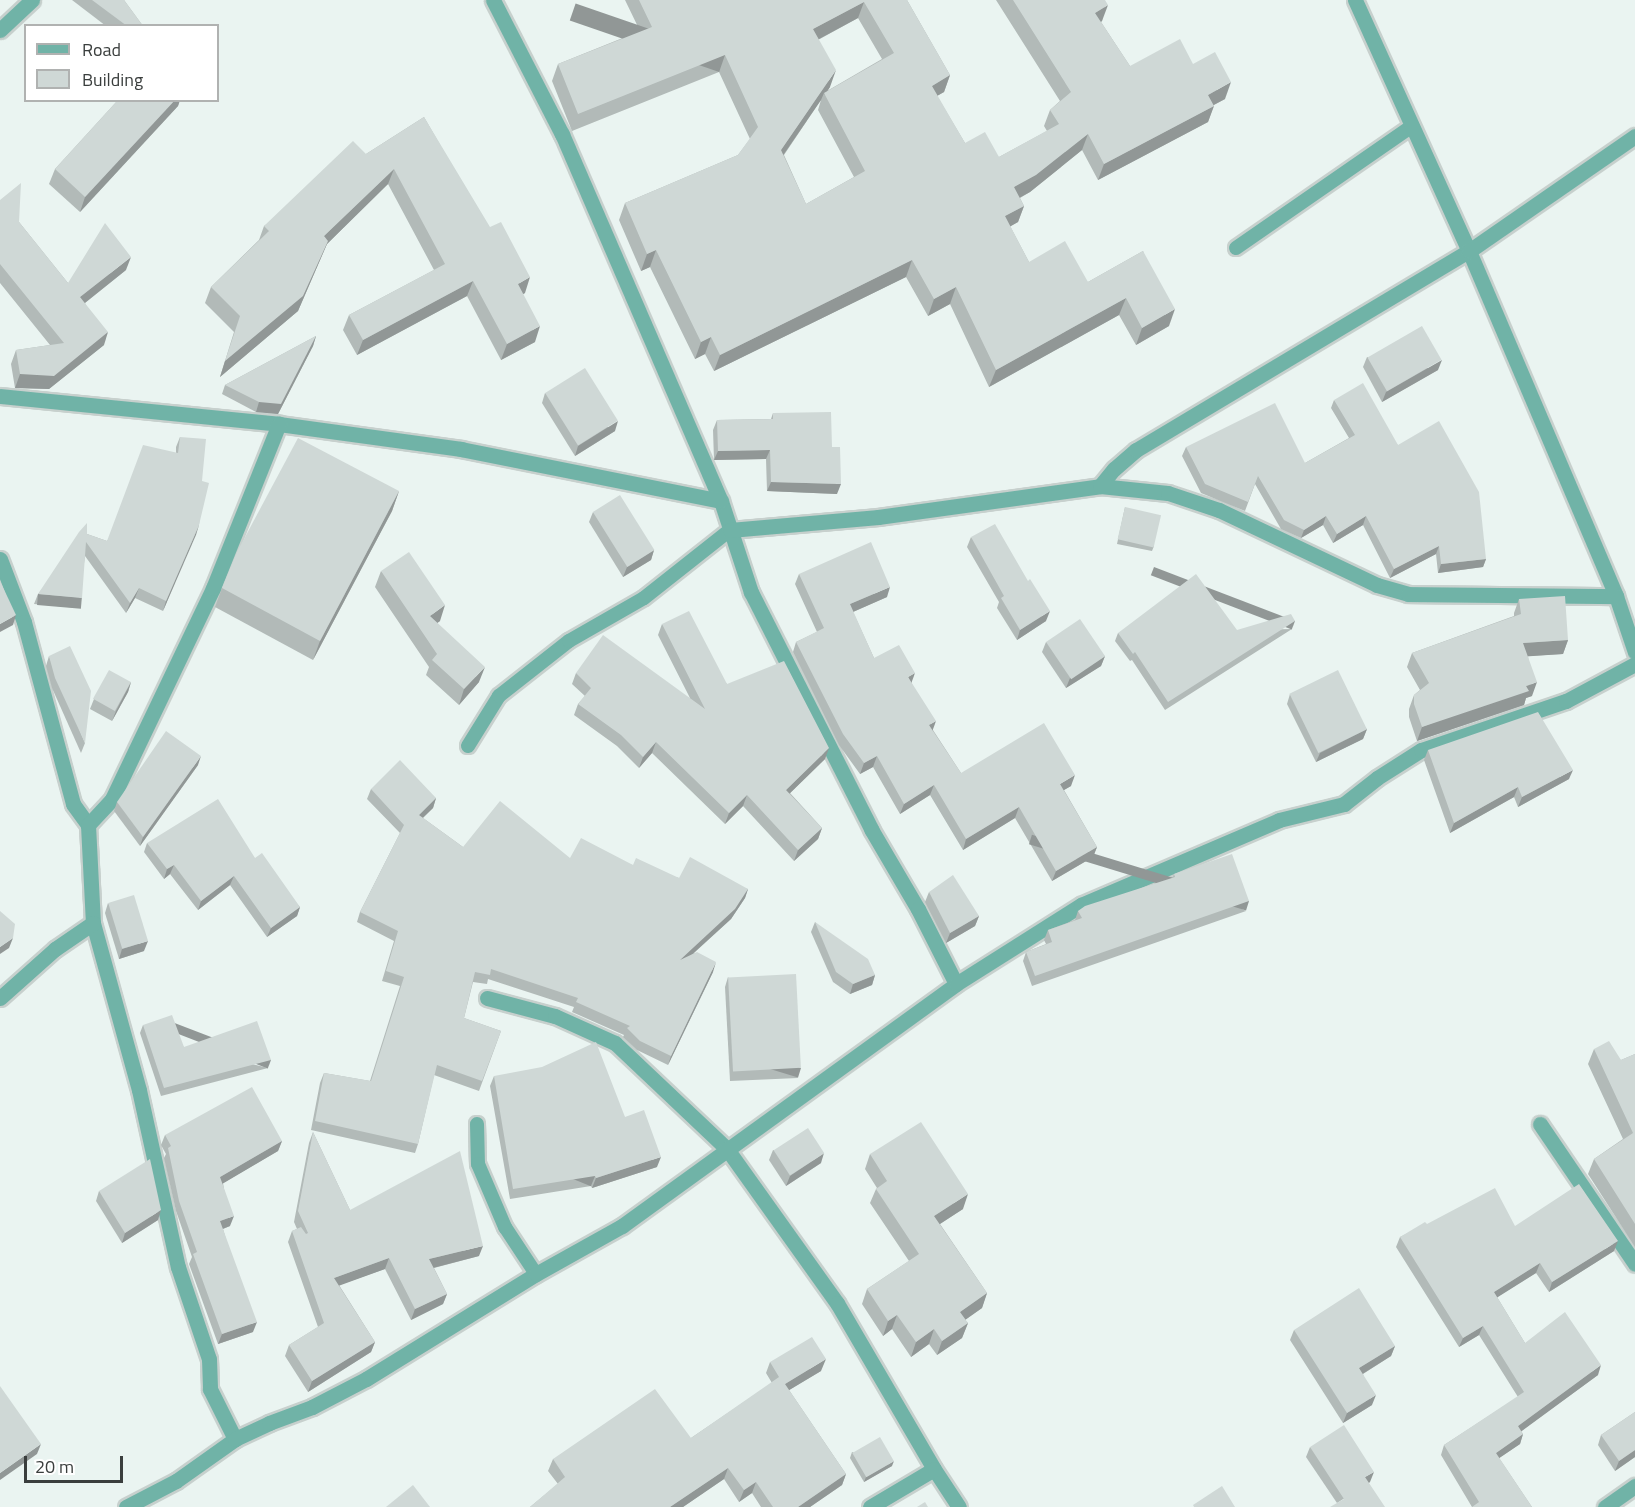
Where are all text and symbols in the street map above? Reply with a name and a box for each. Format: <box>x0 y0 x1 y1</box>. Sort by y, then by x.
legend <box>24 24 219 102</box>
text: Road <box>82 36 121 63</box>
text: Building <box>82 66 143 93</box>
scale bar <box>27 1444 126 1482</box>
text: 20 m <box>35 1453 74 1480</box>

